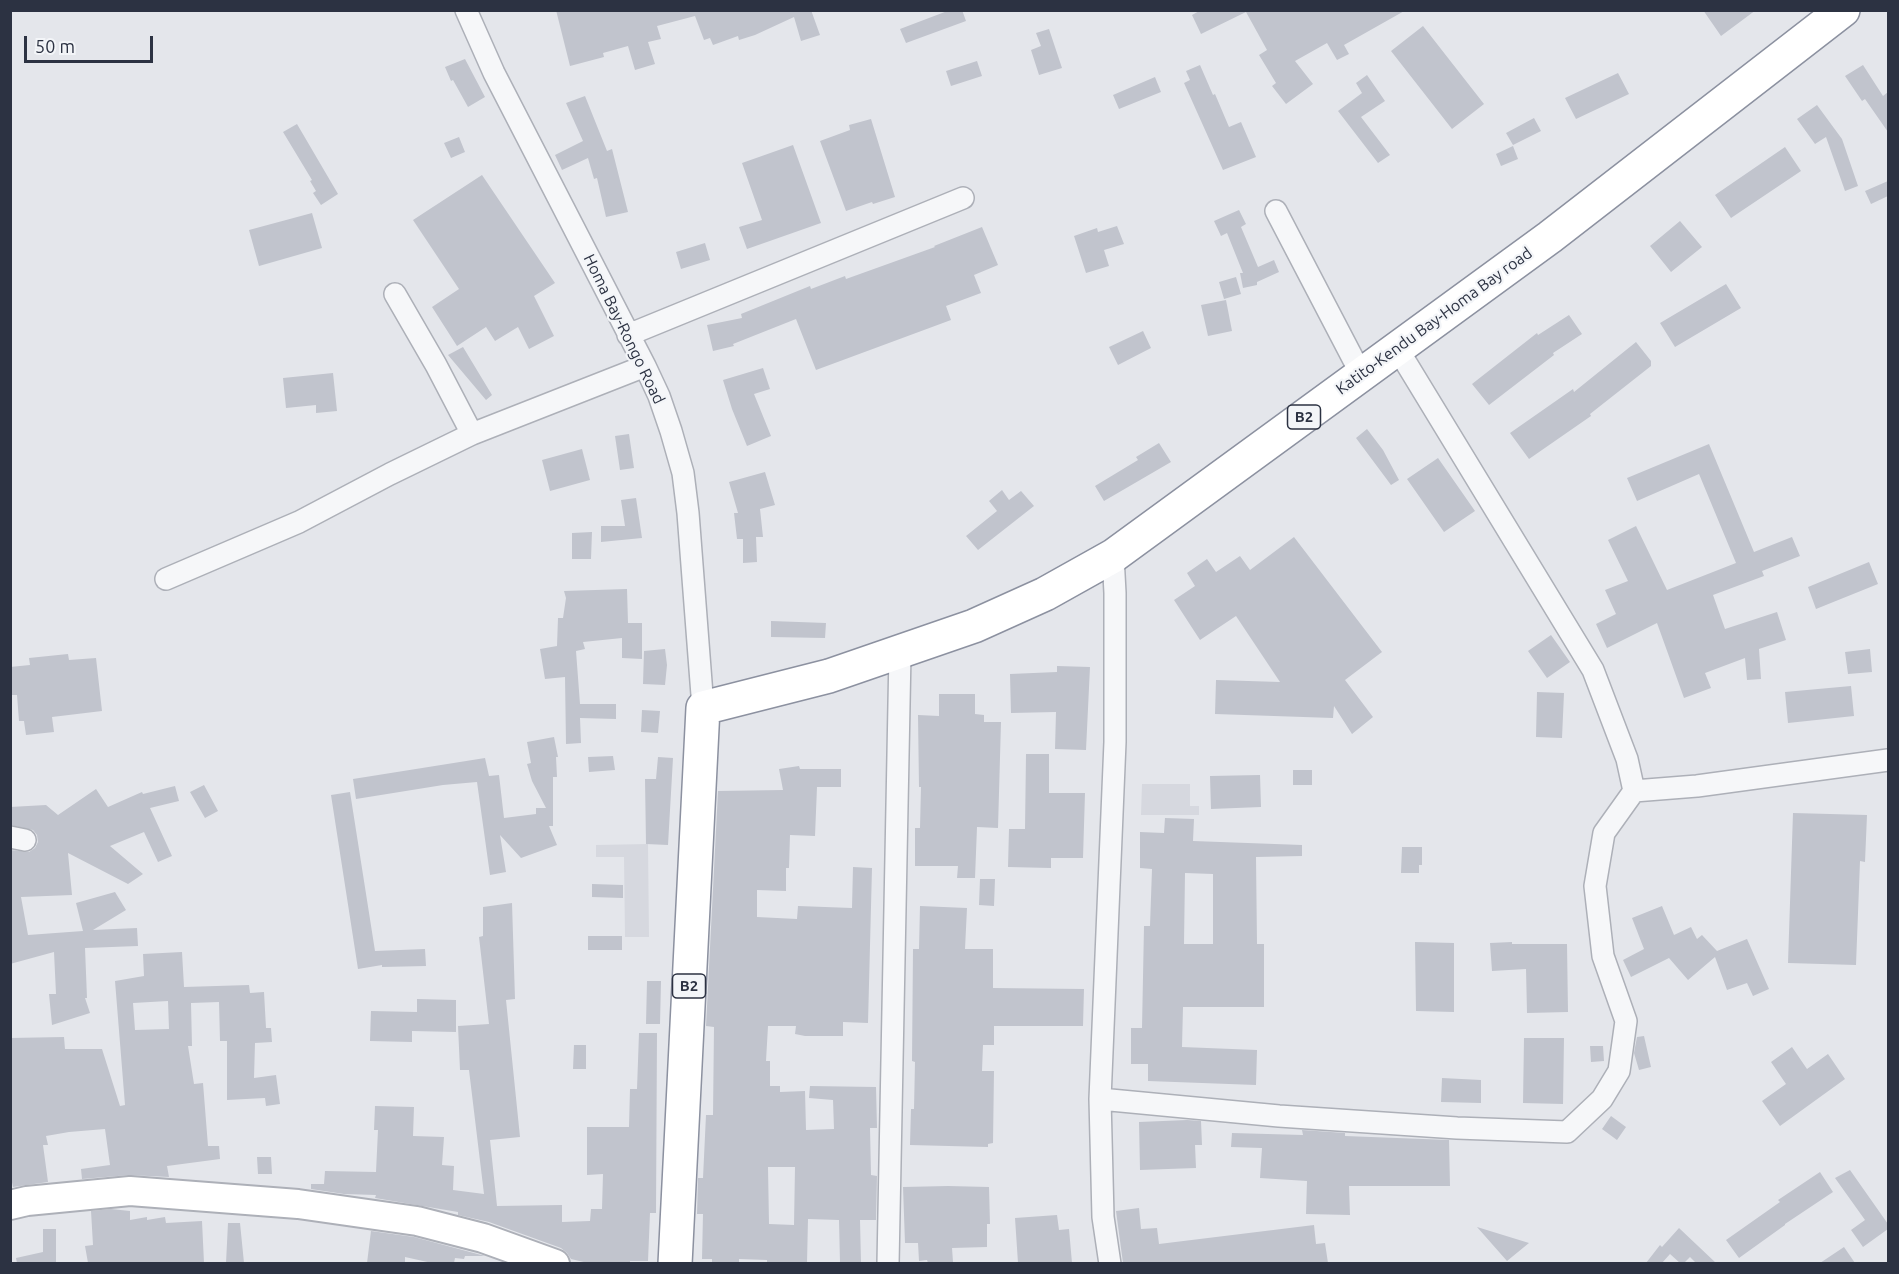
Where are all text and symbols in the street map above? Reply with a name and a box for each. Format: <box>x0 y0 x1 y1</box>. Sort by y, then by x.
scale bar <box>27 24 156 62</box>
text: 50 m <box>35 36 75 56</box>
street label: Katito-Kendu Bay-Homa Bay road <box>1332 243 1536 399</box>
street label: Homa Bay-Rongo Road <box>579 251 669 407</box>
road number: B2 <box>1288 405 1320 429</box>
road number: B2 <box>672 974 706 998</box>

